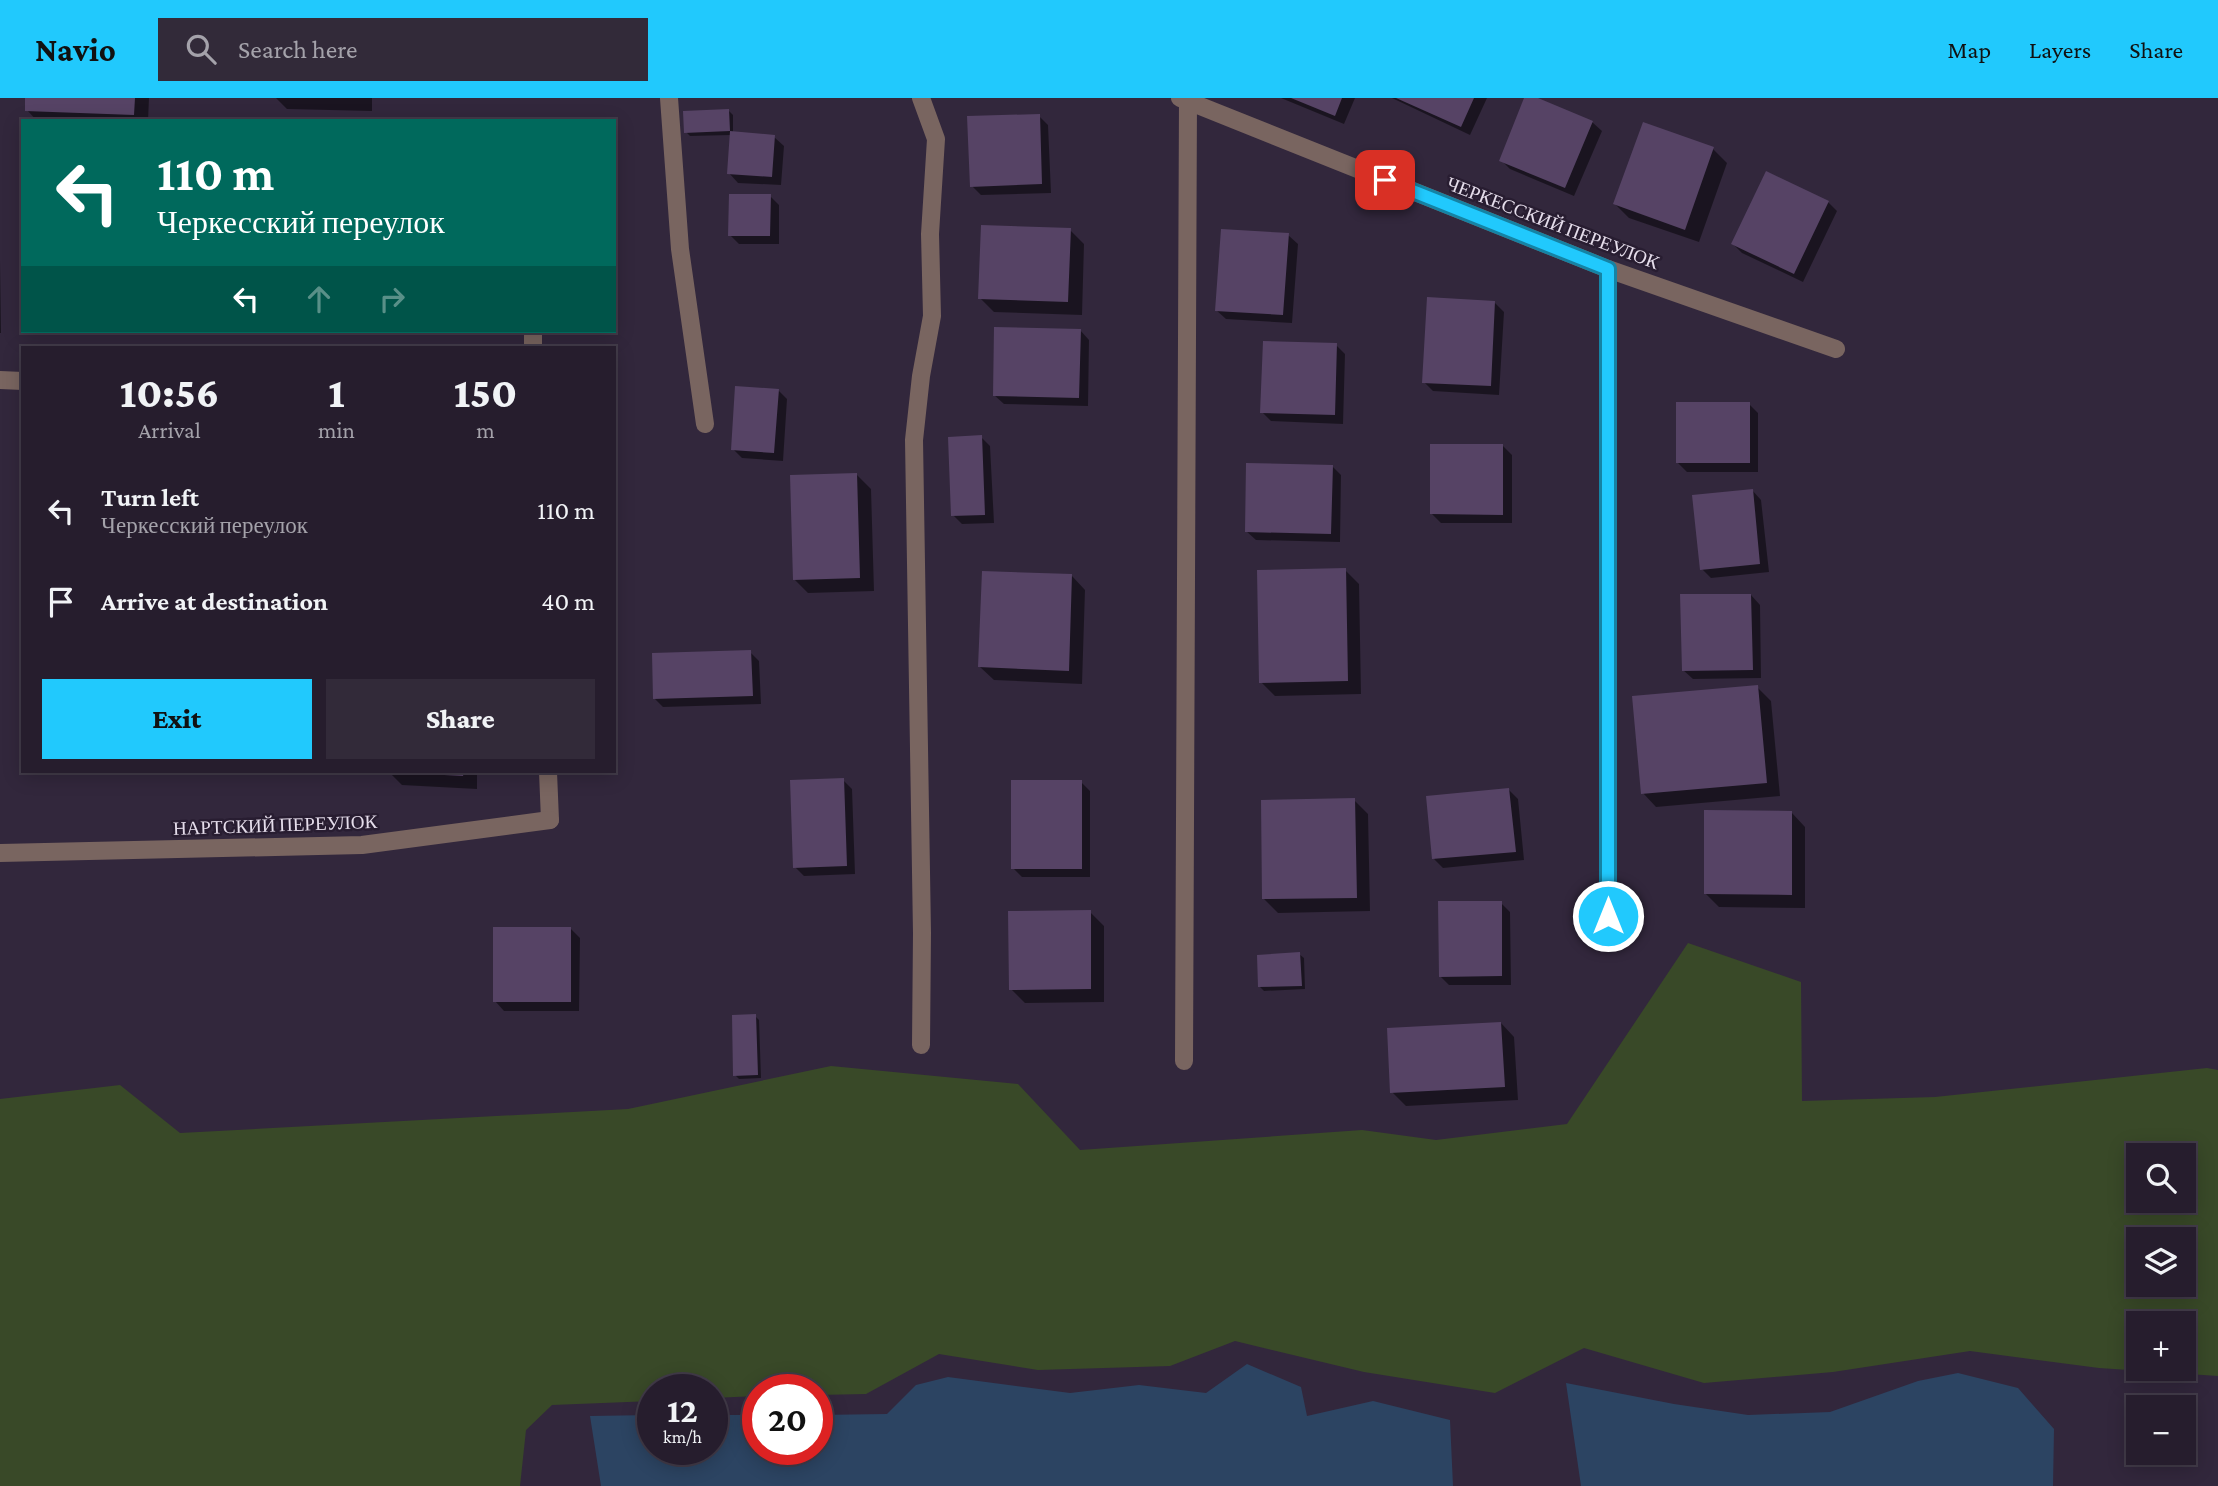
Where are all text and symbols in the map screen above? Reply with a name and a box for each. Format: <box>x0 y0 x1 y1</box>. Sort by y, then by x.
search box <box>158 18 648 81</box>
icon: search <box>182 30 220 68</box>
text: Navio <box>35 31 116 68</box>
text: Search here <box>238 35 357 64</box>
text: Map <box>1947 36 1991 63</box>
text: Layers <box>2029 36 2091 63</box>
text: Share <box>2129 36 2183 63</box>
text: 110 m <box>157 146 274 201</box>
icon: left <box>42 147 133 238</box>
pin <box>1355 150 1415 210</box>
icon: arrive <box>1366 161 1404 199</box>
street label: ЧЕРКЕССКИЙ ПЕРЕУЛОК <box>1444 173 1663 273</box>
text: Черкесский переулок <box>157 204 445 240</box>
icon: left <box>227 280 265 318</box>
icon: ahead <box>300 280 338 318</box>
icon: right <box>373 280 411 318</box>
text: 10:56 <box>120 369 219 416</box>
text: 1 <box>328 369 345 416</box>
text: 150 <box>454 369 517 416</box>
text: Arrival <box>138 417 201 443</box>
text: min <box>318 417 355 443</box>
text: m <box>476 417 495 443</box>
text: Turn left <box>101 483 199 512</box>
icon: left <box>42 492 80 530</box>
text: 110 m <box>537 496 595 525</box>
text: Черкесский переулок <box>101 512 308 538</box>
icon: arrive <box>42 583 80 621</box>
text: Arrive at destination <box>101 587 328 616</box>
text: 40 m <box>541 587 595 616</box>
button: Exit <box>42 679 312 759</box>
button: Share <box>326 679 595 759</box>
street label: НАРТСКИЙ ПЕРЕУЛОК <box>173 811 378 839</box>
position arrow <box>1571 879 1645 953</box>
map controls <box>2126 1143 2196 1465</box>
button: search <box>2126 1143 2196 1213</box>
button: layers <box>2126 1227 2196 1297</box>
button: + <box>2126 1311 2196 1381</box>
speed limit sign: 20 <box>742 1374 833 1465</box>
text: 12 <box>667 1391 698 1430</box>
button: − <box>2126 1395 2196 1465</box>
text: km/h <box>663 1427 702 1447</box>

